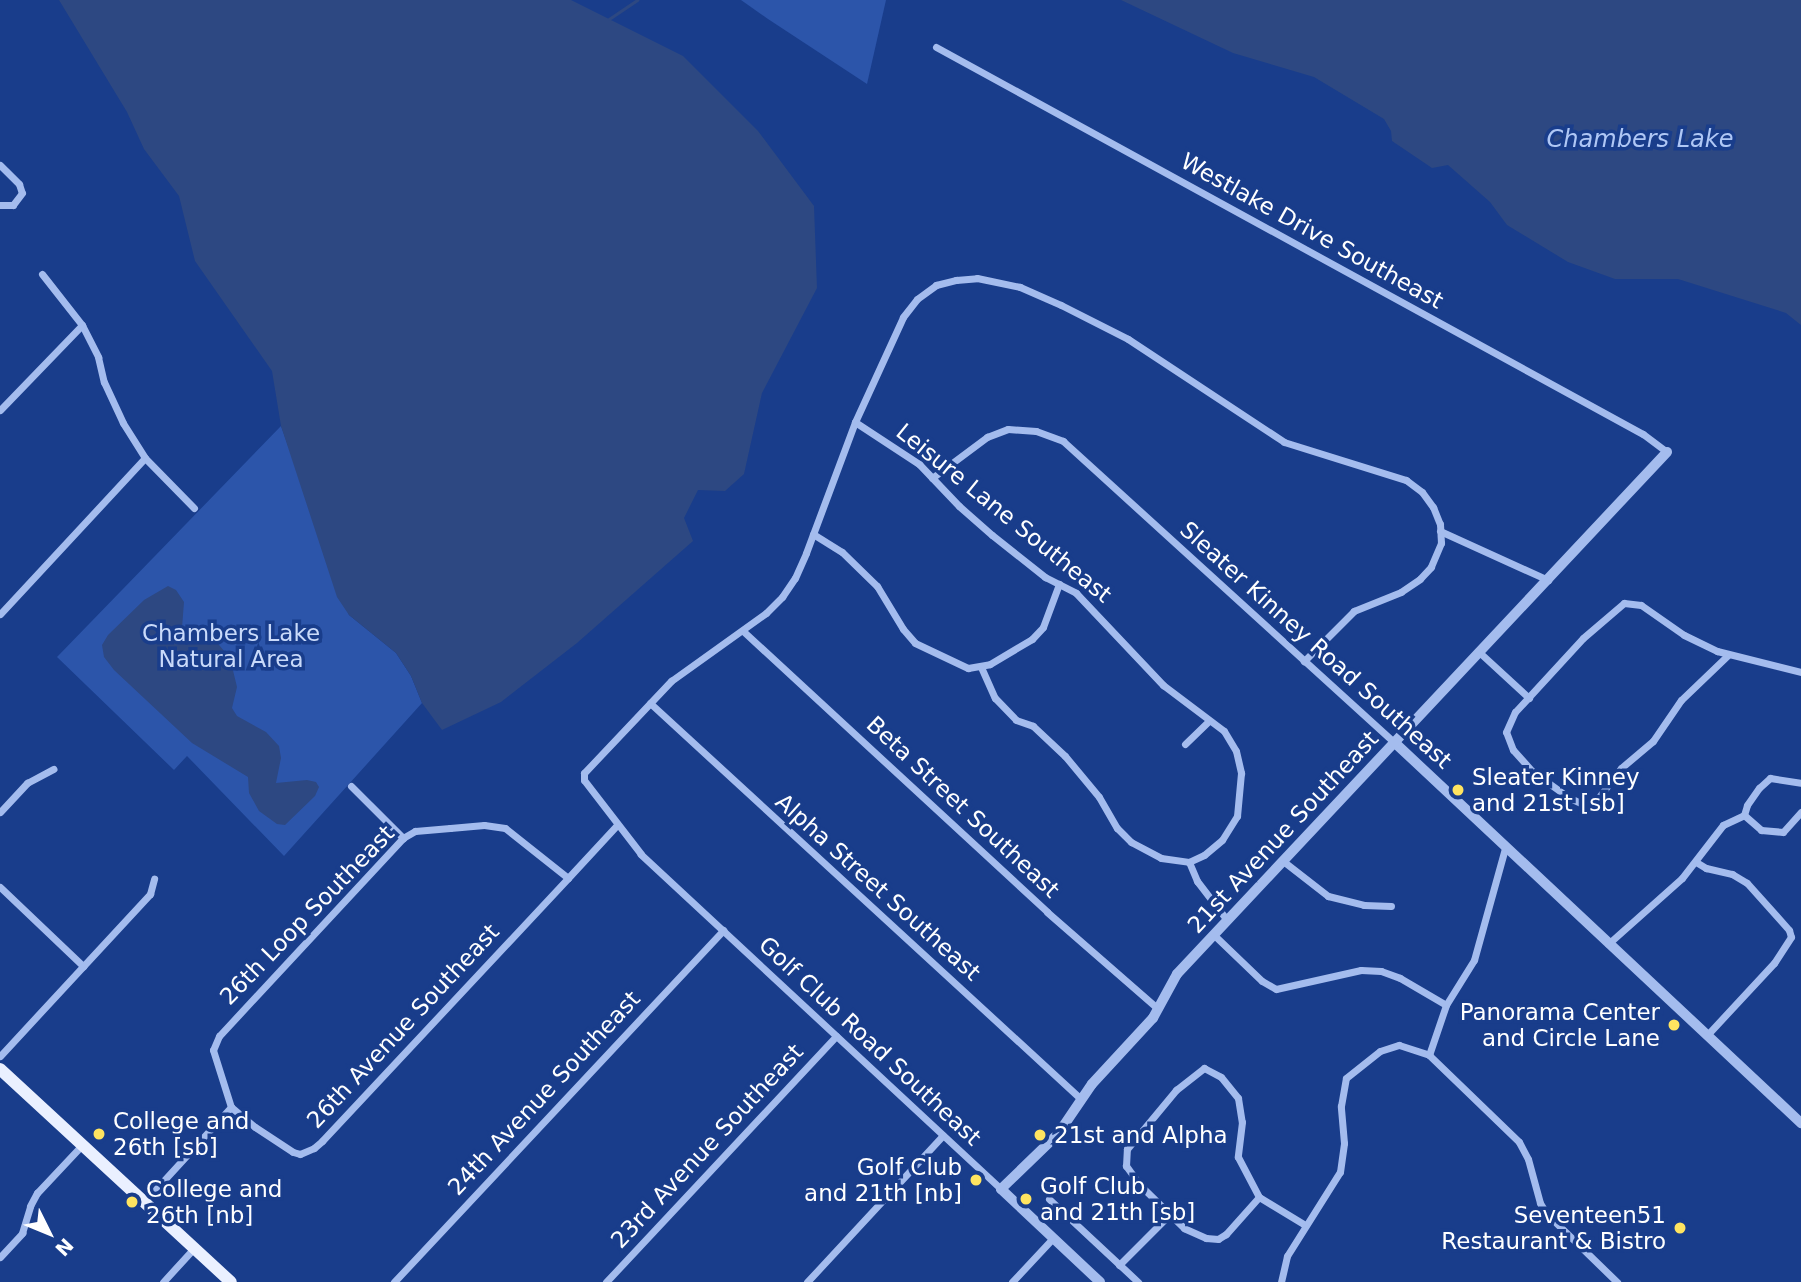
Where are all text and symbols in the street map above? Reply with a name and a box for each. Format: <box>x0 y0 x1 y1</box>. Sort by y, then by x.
water label: Chambers Lake <box>1547 126 1733 154</box>
street label: Westlake Drive Southeast <box>1176 147 1448 315</box>
street label: Leisure Lane Southeast <box>891 418 1117 608</box>
street label: Sleater Kinney Road Southeast <box>1174 516 1458 774</box>
park label: Chambers Lake Natural Area <box>142 619 320 673</box>
street label: Beta Street Southeast <box>861 710 1065 904</box>
street label: 21st Avenue Southeast <box>1182 725 1384 939</box>
place label: Sleater Kinney and 21st [sb] <box>1472 763 1640 817</box>
marker: Sleater Kinney and 21st [sb] <box>1450 782 1466 798</box>
street label: Alpha Street Southeast <box>770 788 986 986</box>
street label: 26th Loop Southeast <box>214 820 400 1010</box>
street label: 26th Avenue Southeast <box>301 918 505 1134</box>
street label: Golf Club Road Southeast <box>753 931 987 1151</box>
street label: 24th Avenue Southeast <box>442 985 646 1201</box>
place label: Panorama Center and Circle Lane <box>1460 998 1660 1052</box>
marker: Panorama Center and Circle Lane <box>1666 1017 1682 1033</box>
street label: 23rd Avenue Southeast <box>605 1038 809 1254</box>
place label: College and 26th [sb] <box>113 1107 249 1161</box>
place label: 21st and Alpha <box>1054 1121 1228 1149</box>
marker: College and 26th [sb] <box>91 1126 107 1142</box>
marker: 21st and Alpha <box>1032 1127 1048 1143</box>
place label: Golf Club and 21th [nb] <box>804 1153 962 1207</box>
marker: Golf Club and 21th [nb] <box>968 1172 984 1188</box>
place label: Golf Club and 21th [sb] <box>1040 1172 1195 1226</box>
place label: College and 26th [nb] <box>146 1175 282 1229</box>
marker: Golf Club and 21th [sb] <box>1018 1191 1034 1207</box>
marker: College and 26th [nb] <box>124 1194 140 1210</box>
north arrow <box>14 1198 84 1268</box>
place label: Seventeen51 Restaurant & Bistro <box>1441 1201 1666 1255</box>
marker: Seventeen51 Restaurant & Bistro <box>1672 1220 1688 1236</box>
text: N <box>51 1234 78 1261</box>

